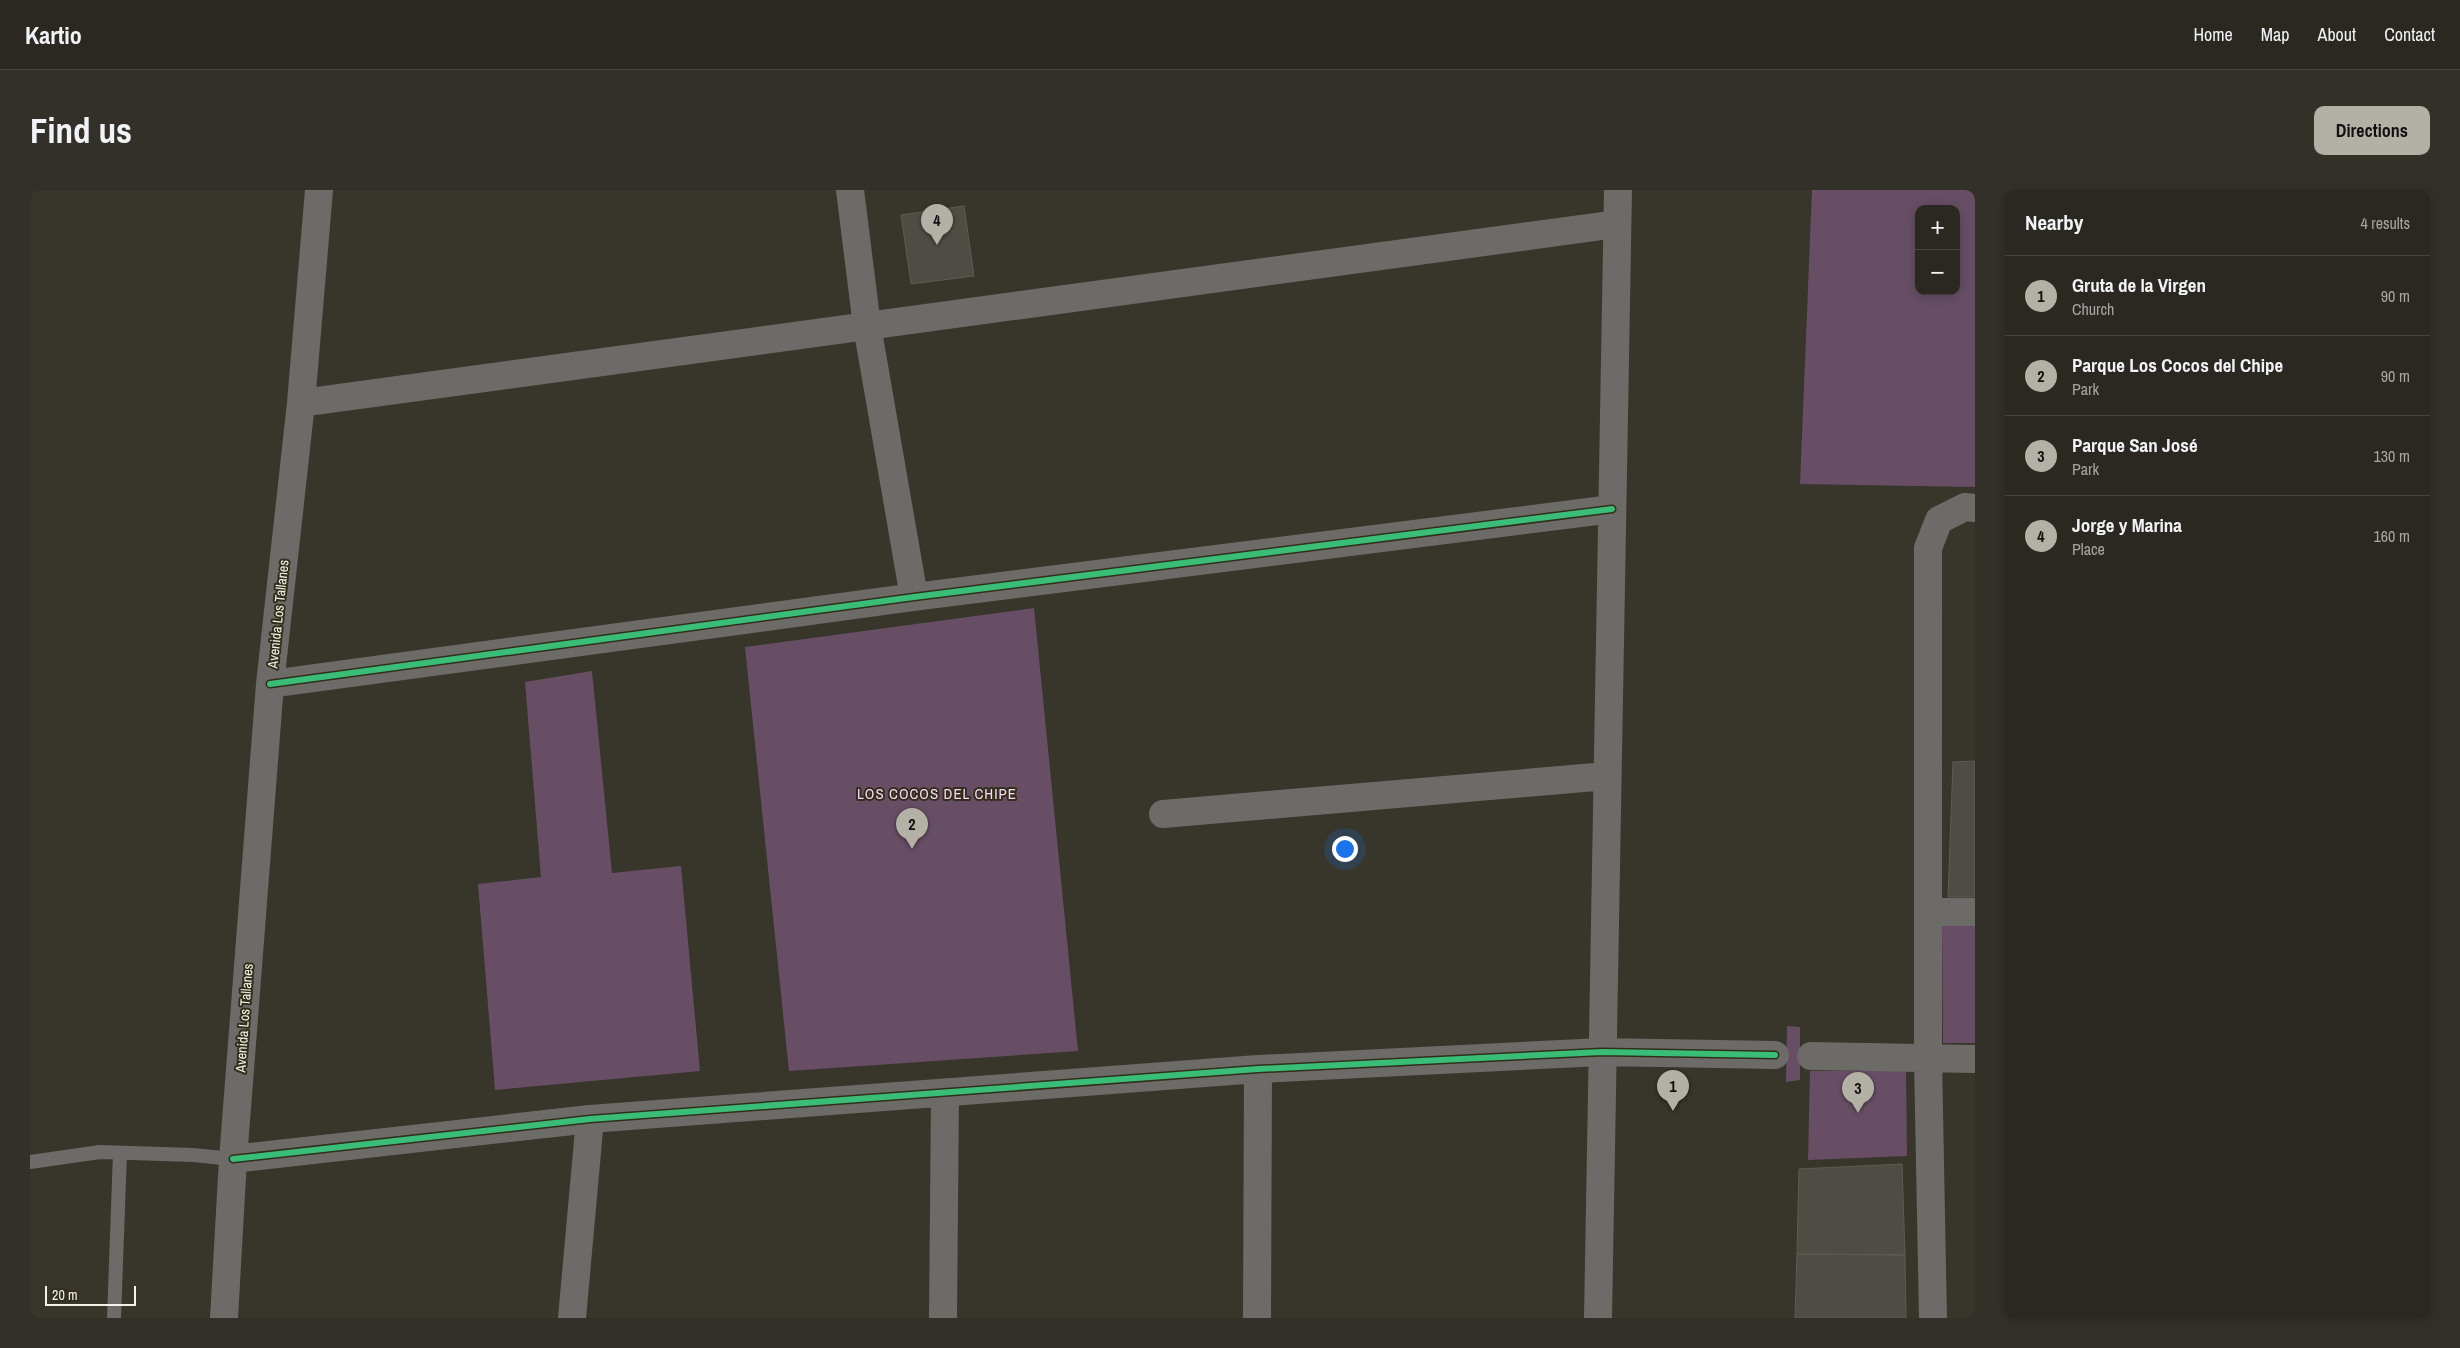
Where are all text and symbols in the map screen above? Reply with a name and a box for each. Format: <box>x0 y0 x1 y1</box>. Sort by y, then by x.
text: Kartio <box>25 19 82 51</box>
text: Home <box>2193 22 2233 47</box>
text: Map <box>2261 22 2290 47</box>
text: About <box>2318 22 2356 47</box>
text: Contact <box>2384 22 2435 47</box>
button: Directions <box>2314 106 2430 155</box>
text: Find us <box>30 107 132 154</box>
pin: 4 <box>921 204 953 245</box>
map controls <box>1915 205 1960 295</box>
button: + <box>1915 205 1960 250</box>
text: Nearby <box>2025 208 2083 237</box>
text: 4 results <box>2360 212 2410 234</box>
button: − <box>1915 250 1960 295</box>
text: Gruta de la Virgen <box>2072 272 2206 298</box>
text: 1 <box>2037 285 2045 307</box>
text: 90 m <box>2381 285 2410 307</box>
text: Church <box>2072 298 2114 320</box>
text: Parque Los Cocos del Chipe <box>2072 352 2283 378</box>
text: 2 <box>2037 365 2045 387</box>
text: 90 m <box>2381 365 2410 387</box>
text: Park <box>2072 378 2099 400</box>
text: Parque San José <box>2072 432 2198 458</box>
text: 3 <box>2037 445 2045 467</box>
text: 130 m <box>2374 445 2410 467</box>
text: Park <box>2072 458 2099 480</box>
text: Jorge y Marina <box>2072 512 2182 538</box>
text: 4 <box>2037 525 2045 547</box>
text: 160 m <box>2374 525 2410 547</box>
text: Place <box>2072 538 2105 560</box>
street label: Avenida Los Tallanes <box>263 559 293 670</box>
district label: LOS COCOS DEL CHIPE <box>857 783 1017 804</box>
pin: 2 <box>896 808 928 849</box>
your location <box>1332 836 1358 862</box>
street label: Avenida Los Tallanes <box>231 963 257 1074</box>
pin: 1 <box>1657 1070 1689 1111</box>
pin: 3 <box>1842 1072 1874 1113</box>
scale bar <box>45 1283 136 1306</box>
text: 20 m <box>52 1286 78 1304</box>

